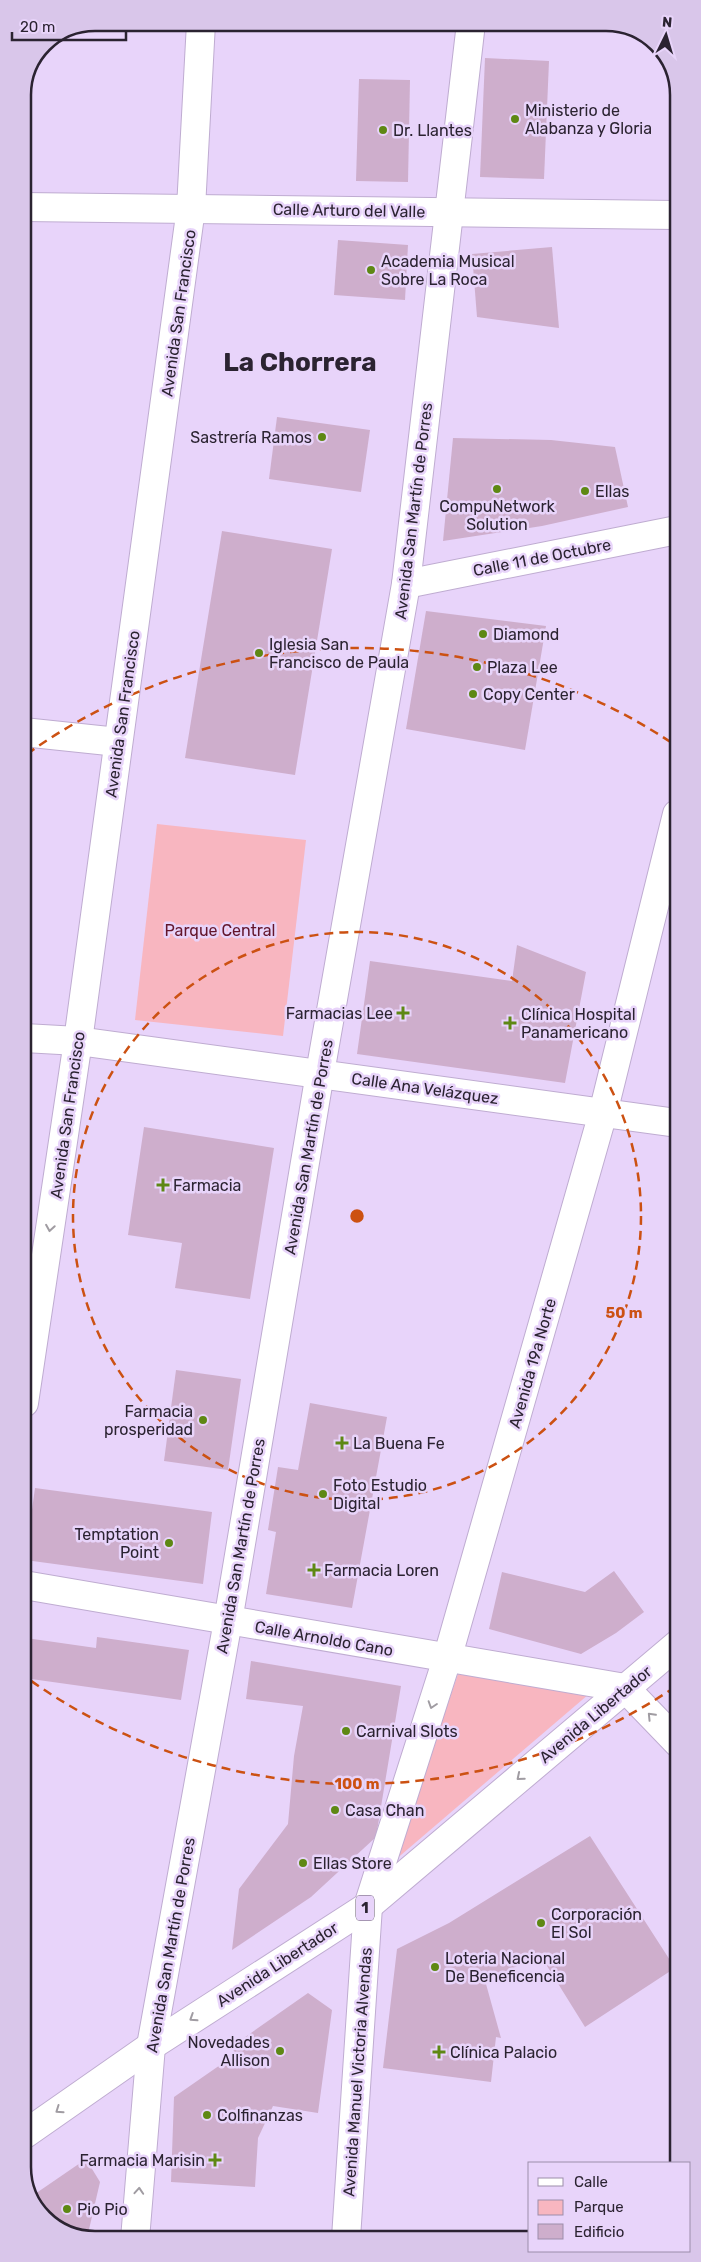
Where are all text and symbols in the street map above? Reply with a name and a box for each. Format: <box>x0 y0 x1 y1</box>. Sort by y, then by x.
scale bar <box>12 10 126 42</box>
north arrow <box>641 10 691 60</box>
text: N <box>661 14 673 31</box>
text: 20 m <box>20 18 55 36</box>
place label: Ministerio de Alabanza y Gloria <box>525 101 652 138</box>
marker: Ministerio de Alabanza y Gloria <box>509 113 521 125</box>
place label: Dr. Llantes <box>393 121 472 140</box>
marker: Dr. Llantes <box>377 124 389 136</box>
street label: Calle Arturo del Valle <box>273 200 425 221</box>
street label: Avenida San Francisco <box>157 228 200 398</box>
place label: Academia Musical Sobre La Roca <box>381 252 515 289</box>
marker: Academia Musical Sobre La Roca <box>365 264 377 276</box>
district label: La Chorrera <box>223 347 377 378</box>
street label: Avenida San Martín de Porres <box>391 402 436 621</box>
place label: Sastrería Ramos <box>190 428 312 447</box>
marker: Sastrería Ramos <box>316 431 328 443</box>
place label: Ellas <box>595 482 629 501</box>
marker: CompuNetwork Solution <box>491 483 503 495</box>
marker: Ellas <box>579 485 591 497</box>
place label: CompuNetwork Solution <box>439 497 556 534</box>
street label: Calle 11 de Octubre <box>472 535 613 580</box>
place label: Diamond <box>493 625 559 644</box>
marker: Diamond <box>477 628 489 640</box>
street label: Avenida San Francisco <box>101 629 144 799</box>
place label: Iglesia San Francisco de Paula <box>269 635 409 672</box>
marker: Iglesia San Francisco de Paula <box>253 647 265 659</box>
place label: Plaza Lee <box>487 658 558 677</box>
marker: Plaza Lee <box>471 661 483 673</box>
place label: Copy Center <box>483 685 575 704</box>
marker: Copy Center <box>467 688 479 700</box>
park label: Parque Central <box>164 921 276 940</box>
place label: Farmacias Lee <box>286 1004 393 1023</box>
place label: Clínica Hospital Panamericano <box>521 1005 636 1042</box>
marker: Farmacias Lee <box>397 1007 409 1019</box>
marker: Clínica Hospital Panamericano <box>503 1016 517 1030</box>
street label: Avenida San Francisco <box>46 1030 89 1200</box>
street label: Avenida San Martín de Porres <box>280 1038 337 1256</box>
street label: Calle Ana Velázquez <box>350 1069 500 1108</box>
place label: Farmacia <box>173 1176 241 1195</box>
marker: Farmacia <box>157 1179 169 1191</box>
centre of rings <box>348 1207 366 1225</box>
one-way arrow <box>46 1224 56 1232</box>
street label: Avenida 19a Norte <box>505 1296 560 1430</box>
text: 50 m <box>606 1304 642 1322</box>
place label: Farmacia prosperidad <box>104 1402 193 1439</box>
marker: Farmacia prosperidad <box>197 1414 209 1426</box>
place label: La Buena Fe <box>353 1434 445 1453</box>
marker: La Buena Fe <box>335 1436 349 1450</box>
street label: Avenida San Martín de Porres <box>212 1437 269 1655</box>
place label: Foto Estudio Digital <box>333 1476 427 1513</box>
marker: Foto Estudio Digital <box>317 1488 329 1500</box>
place label: Temptation Point <box>75 1525 159 1562</box>
marker: Temptation Point <box>163 1537 175 1549</box>
place label: Farmacia Loren <box>324 1561 439 1580</box>
marker: Farmacia Loren <box>308 1564 320 1576</box>
street label: Calle Arnoldo Cano <box>253 1617 395 1660</box>
street label: Avenida Libertador <box>535 1662 655 1767</box>
one-way arrow <box>428 1701 438 1709</box>
one-way arrow <box>648 1712 657 1721</box>
place label: Carnival Slots <box>356 1722 458 1741</box>
marker: Carnival Slots <box>340 1725 352 1737</box>
one-way arrow <box>517 1771 526 1780</box>
text: 100 m <box>335 1775 379 1793</box>
place label: Casa Chan <box>345 1801 424 1820</box>
marker: Casa Chan <box>329 1804 341 1816</box>
street label: Avenida San Martín de Porres <box>142 1836 199 2054</box>
place label: Ellas Store <box>313 1854 392 1873</box>
marker: Ellas Store <box>297 1857 309 1869</box>
road number: 1 <box>356 1896 374 1920</box>
place label: Corporación El Sol <box>551 1905 642 1942</box>
marker: Corporación El Sol <box>535 1917 547 1929</box>
street label: Avenida Libertador <box>213 1918 342 2011</box>
street label: Avenida Manuel Victoria Alvendas <box>339 1947 376 2197</box>
place label: Loteria Nacional De Beneficencia <box>445 1949 565 1986</box>
marker: Loteria Nacional De Beneficencia <box>429 1961 441 1973</box>
one-way arrow <box>189 2012 198 2022</box>
place label: Novedades Allison <box>187 2033 270 2070</box>
place label: Clínica Palacio <box>450 2043 557 2062</box>
marker: Novedades Allison <box>274 2045 286 2057</box>
marker: Clínica Palacio <box>432 2045 446 2059</box>
one-way arrow <box>55 2104 65 2113</box>
place label: Colfinanzas <box>217 2106 303 2125</box>
marker: Colfinanzas <box>201 2109 213 2121</box>
place label: Farmacia Marisin <box>79 2151 205 2170</box>
marker: Farmacia Marisin <box>209 2154 221 2166</box>
legend <box>528 2162 691 2252</box>
text: Calle <box>574 2173 608 2191</box>
one-way arrow <box>133 2186 144 2194</box>
text: Parque <box>574 2198 624 2216</box>
place label: Pio Pio <box>77 2200 128 2219</box>
marker: Pio Pio <box>61 2203 73 2215</box>
text: Edificio <box>574 2223 624 2241</box>

